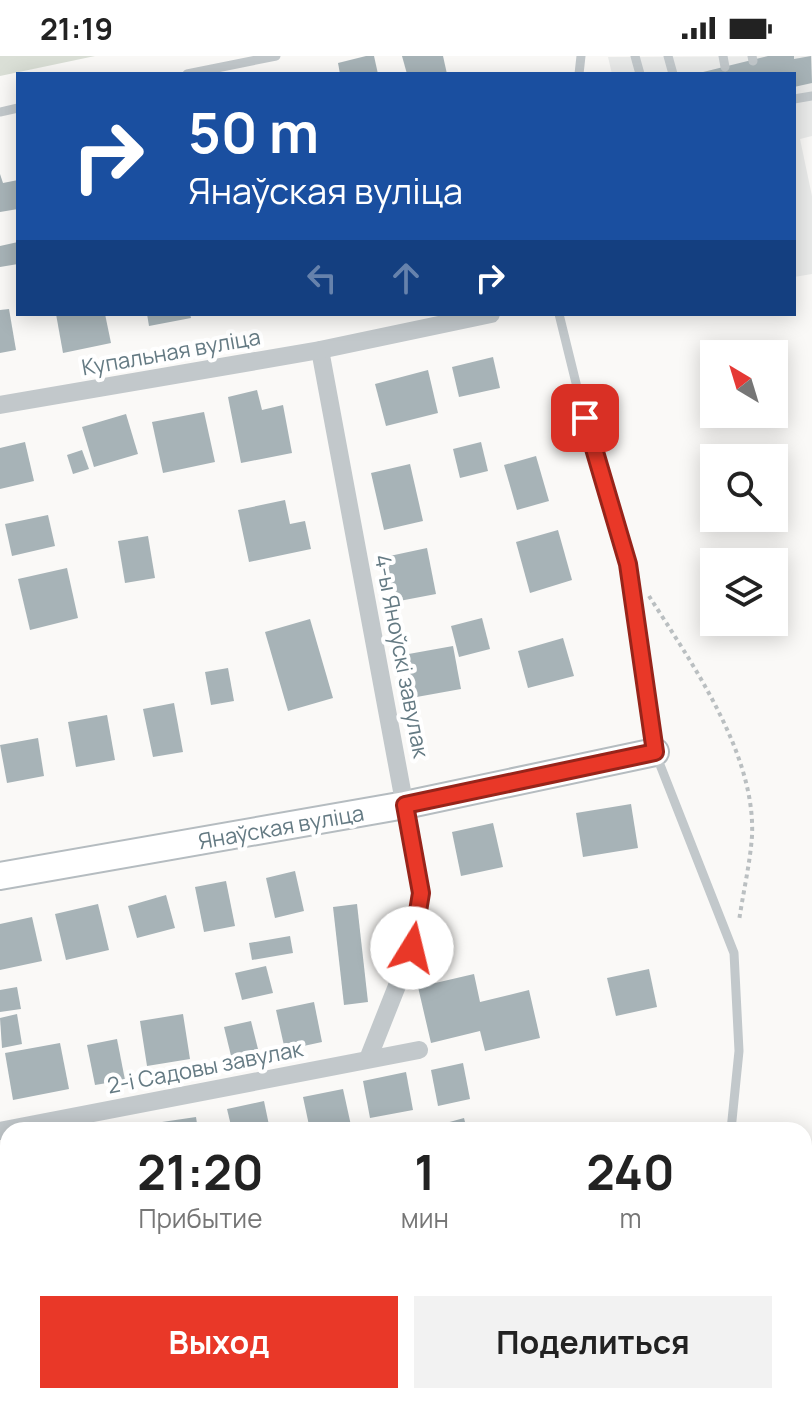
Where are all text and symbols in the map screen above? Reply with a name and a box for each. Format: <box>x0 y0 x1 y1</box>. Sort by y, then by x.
text: 21:19 <box>40 8 113 49</box>
text: 50 m <box>188 93 319 170</box>
icon: right <box>56 104 160 208</box>
text: Янаўская вуліца <box>188 166 463 215</box>
icon: left <box>300 256 344 300</box>
icon: ahead <box>384 256 428 300</box>
icon: right <box>468 256 512 300</box>
street label: Купальная вуліца <box>79 322 263 382</box>
north arrow <box>700 340 788 428</box>
map controls <box>700 340 788 636</box>
pin <box>551 384 619 452</box>
icon: arrive <box>563 396 607 440</box>
button: search <box>700 444 788 532</box>
button: layers <box>700 548 788 636</box>
street label: 4-ы Яноўскі завулак <box>368 552 437 761</box>
street label: Янаўская вуліца <box>196 798 366 856</box>
position arrow <box>370 906 454 990</box>
street label: 2-і Садовы завулак <box>105 1033 306 1101</box>
text: 21:20 <box>137 1139 264 1204</box>
text: 1 <box>414 1139 435 1204</box>
text: 240 <box>586 1139 675 1204</box>
text: Прибытие <box>138 1200 262 1236</box>
text: мин <box>401 1200 449 1236</box>
text: m <box>619 1200 641 1236</box>
button: Выход <box>40 1296 398 1388</box>
button: Поделиться <box>414 1296 772 1388</box>

